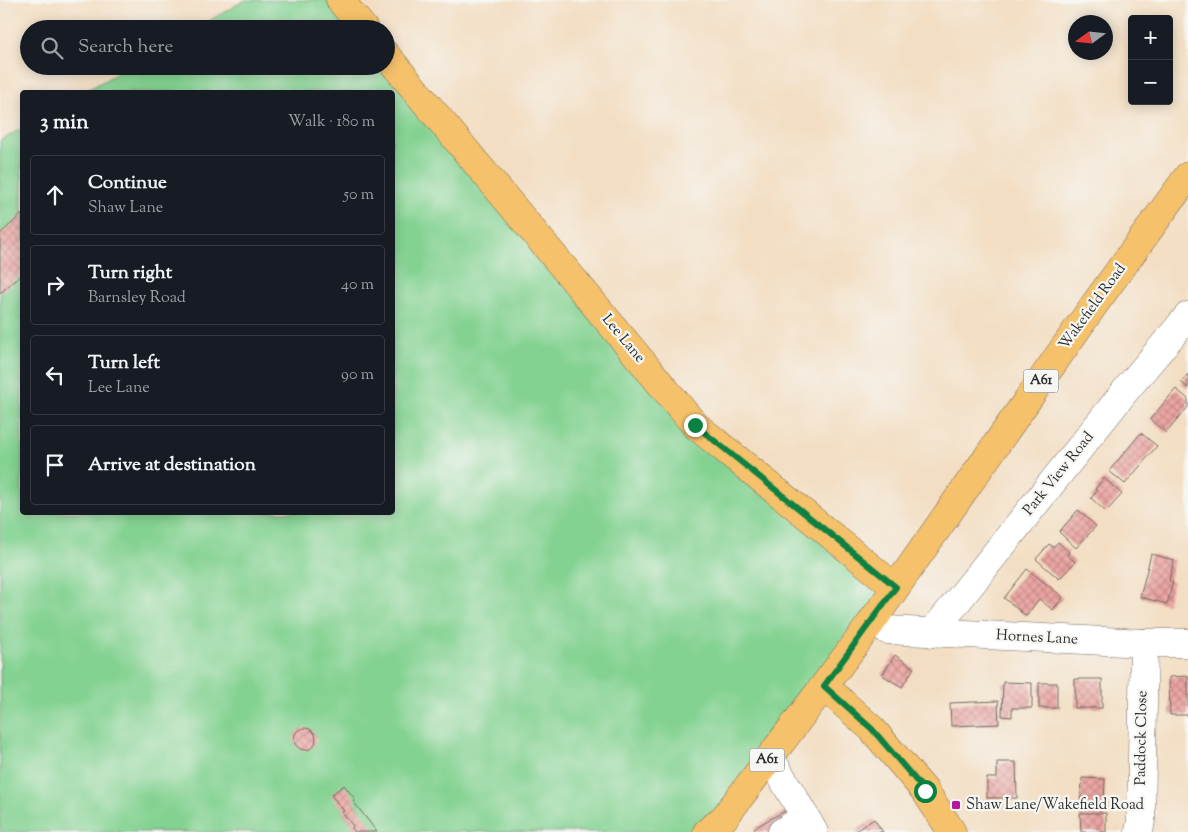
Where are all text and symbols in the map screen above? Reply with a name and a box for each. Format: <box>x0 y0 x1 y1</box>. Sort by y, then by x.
north arrow <box>1068 15 1113 60</box>
map controls <box>1128 15 1173 105</box>
button: + <box>1128 15 1173 60</box>
search box <box>20 20 395 75</box>
icon: search <box>38 34 66 62</box>
text: Search here <box>78 34 173 61</box>
button: − <box>1128 60 1173 105</box>
text: 3 min <box>40 108 89 138</box>
text: Walk · 180 m <box>288 111 375 134</box>
text: Continue <box>88 170 167 197</box>
icon: ahead <box>41 181 69 209</box>
text: 50 m <box>343 184 374 207</box>
text: Shaw Lane <box>88 197 163 220</box>
street label: Wakefield Road <box>1055 259 1132 354</box>
text: Turn right <box>88 260 172 287</box>
icon: right <box>41 271 69 299</box>
text: 40 m <box>341 274 374 297</box>
text: Barnsley Road <box>88 287 186 310</box>
street label: Lee Lane <box>596 310 650 368</box>
text: Turn left <box>88 350 160 377</box>
icon: left <box>41 361 69 389</box>
text: 90 m <box>341 364 374 387</box>
road number: A61 <box>1024 370 1058 392</box>
text: Lee Lane <box>88 377 150 400</box>
route end <box>684 414 707 437</box>
street label: Park View Road <box>1019 427 1100 520</box>
icon: arrive <box>41 451 69 479</box>
text: Arrive at destination <box>88 452 256 479</box>
street label: Hornes Lane <box>995 625 1079 651</box>
street label: Paddock Close <box>1131 690 1153 786</box>
road number: A61 <box>750 748 784 772</box>
route start <box>914 780 937 803</box>
place label: Shaw Lane/Wakefield Road <box>966 795 1145 816</box>
marker: Shaw Lane/Wakefield Road <box>950 799 962 811</box>

